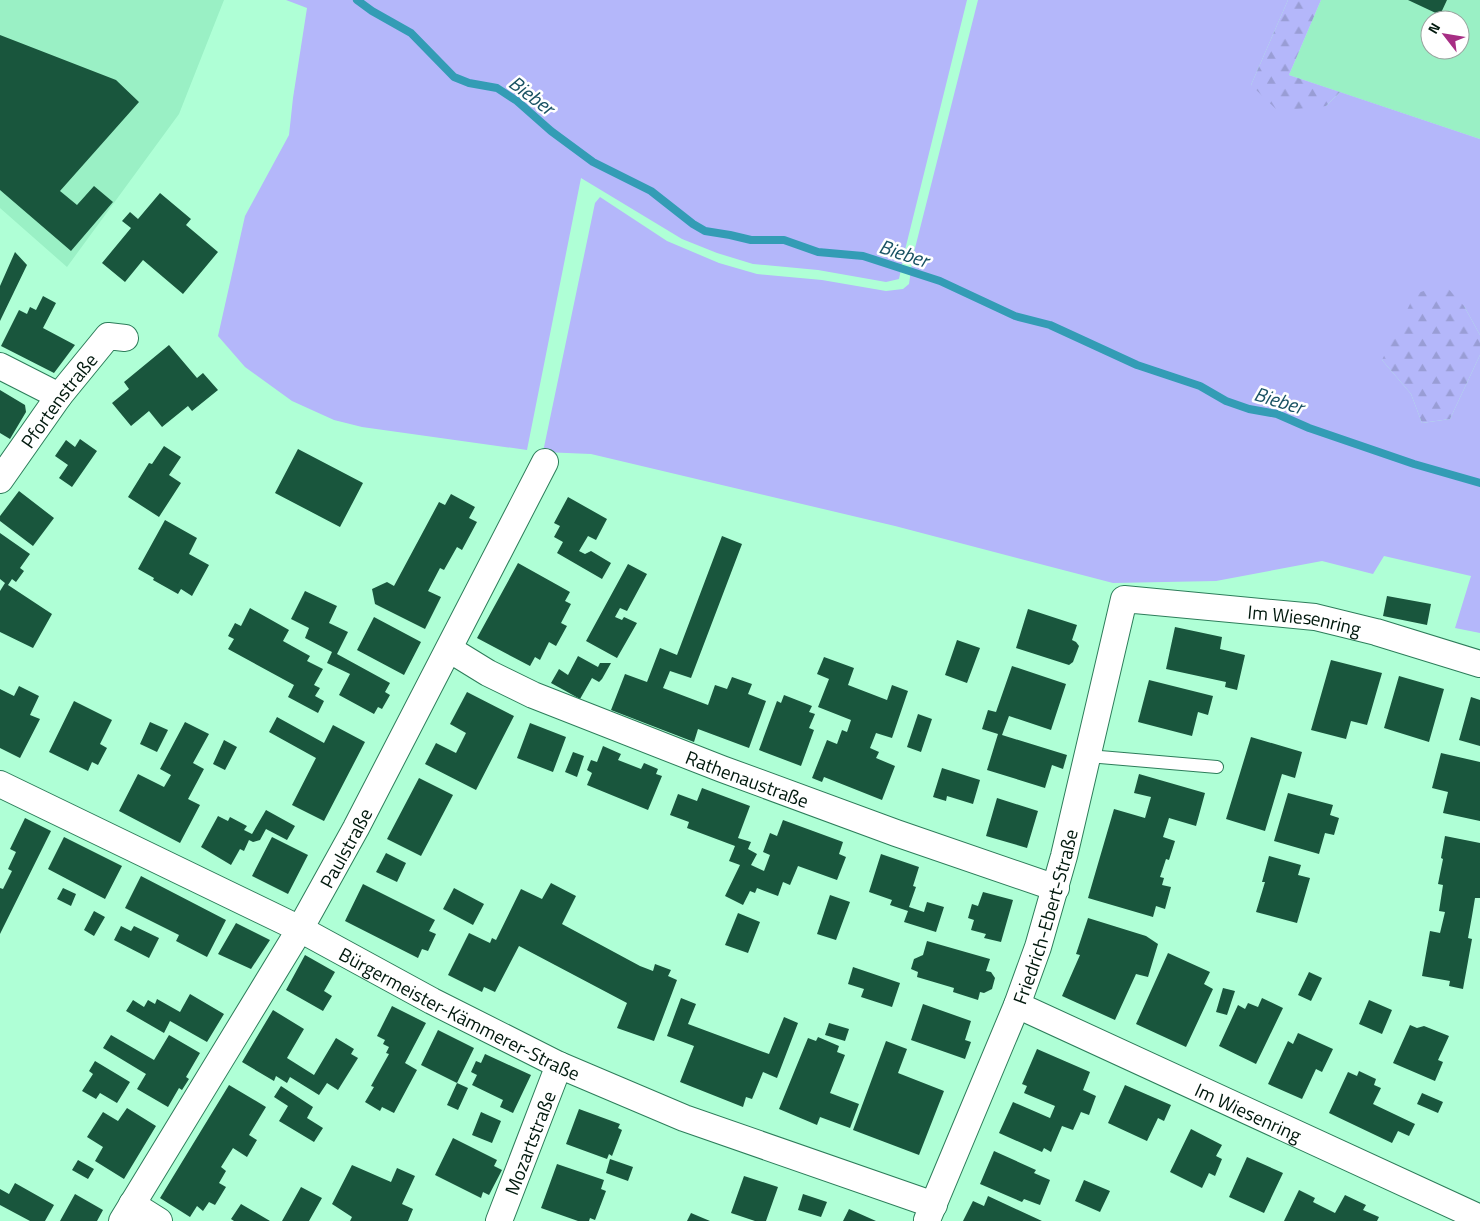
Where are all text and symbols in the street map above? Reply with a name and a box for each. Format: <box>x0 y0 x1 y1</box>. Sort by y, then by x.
north arrow <box>1420 10 1470 60</box>
text: N <box>1422 18 1445 38</box>
water label: Bieber <box>503 67 564 124</box>
water label: Bieber <box>875 230 935 276</box>
street label: Pfortenstraße <box>13 346 104 453</box>
water label: Bieber <box>1250 378 1310 423</box>
street label: Im Wiesenring <box>1246 596 1365 642</box>
street label: Rathenaustraße <box>682 742 813 814</box>
street label: Paulstraße <box>311 803 379 893</box>
street label: Friedrich-Ebert-Straße <box>1004 826 1084 1008</box>
street label: Bürgermeister-Kämmerer-Straße <box>334 939 585 1087</box>
street label: Im Wiesenring <box>1190 1074 1307 1149</box>
street label: Mozartstraße <box>496 1086 562 1199</box>

